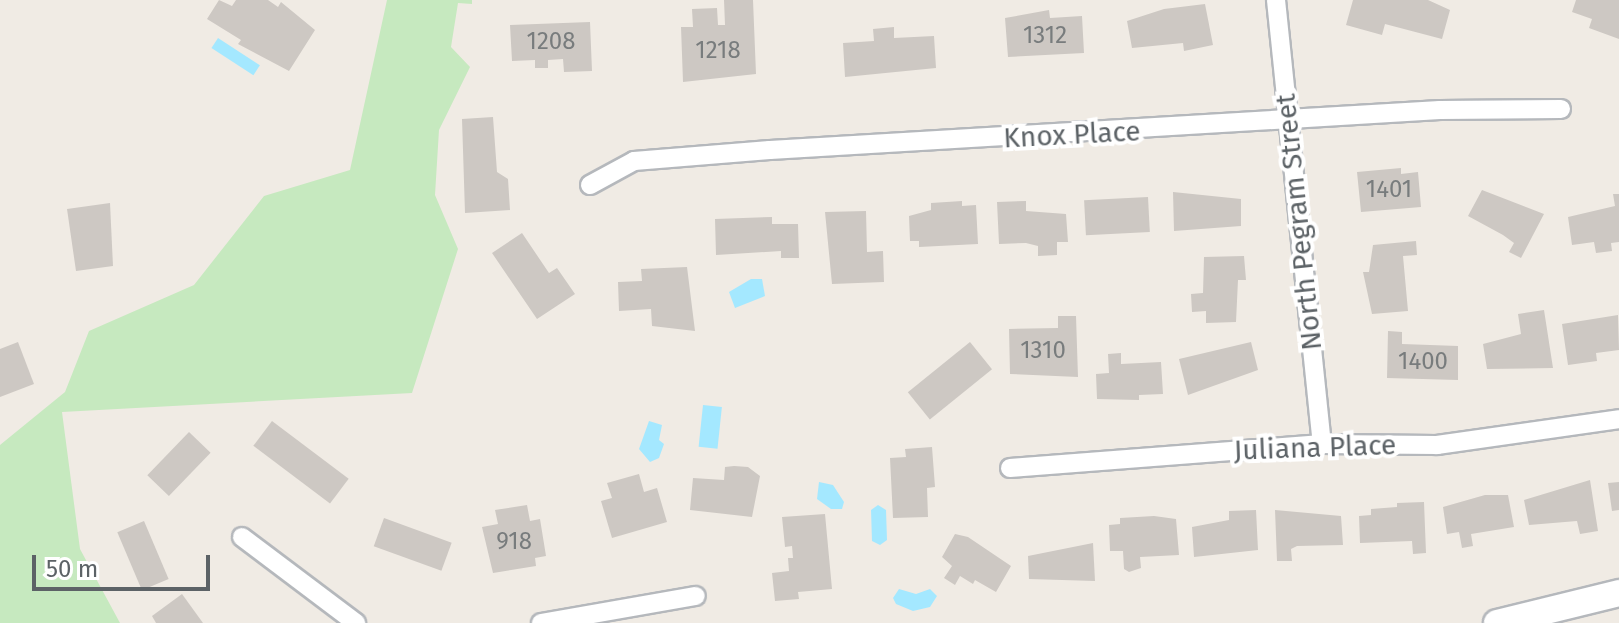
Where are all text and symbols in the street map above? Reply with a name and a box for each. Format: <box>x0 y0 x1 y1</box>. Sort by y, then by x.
house number: 1312 <box>1023 22 1067 50</box>
house number: 1208 <box>527 28 575 56</box>
house number: 1218 <box>695 37 741 65</box>
street label: North Pegram Street <box>1269 92 1329 352</box>
street label: Knox Place <box>1003 115 1141 155</box>
house number: 1401 <box>1366 176 1412 204</box>
house number: 1310 <box>1020 337 1066 365</box>
house number: 1400 <box>1398 348 1448 376</box>
street label: Juliana Place <box>1233 428 1397 468</box>
house number: 918 <box>496 528 532 556</box>
scale bar <box>36 539 214 589</box>
text: 50 m <box>46 555 98 583</box>

